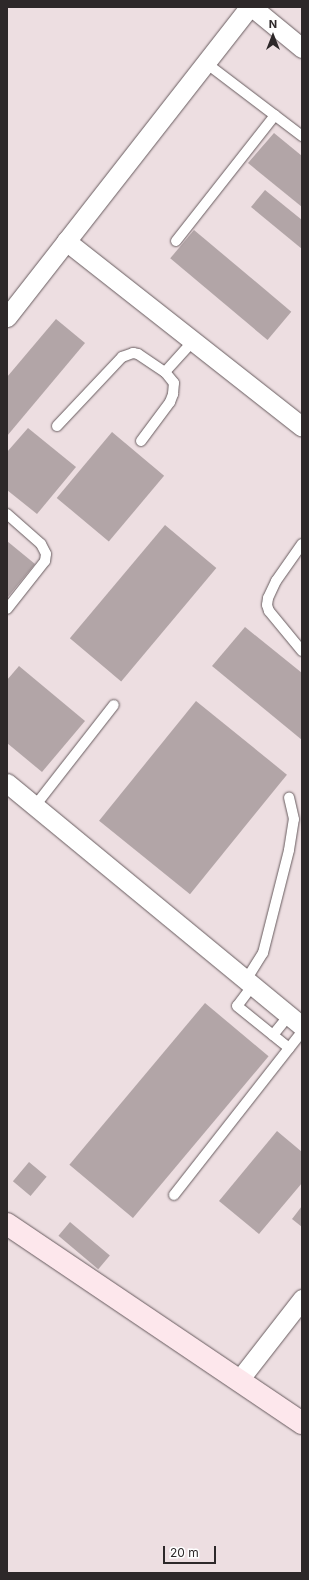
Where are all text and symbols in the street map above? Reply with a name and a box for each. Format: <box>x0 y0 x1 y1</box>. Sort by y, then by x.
north arrow <box>253 16 293 56</box>
text: N <box>269 17 277 31</box>
scale bar <box>165 1538 218 1564</box>
text: 20 m <box>170 1545 199 1560</box>

